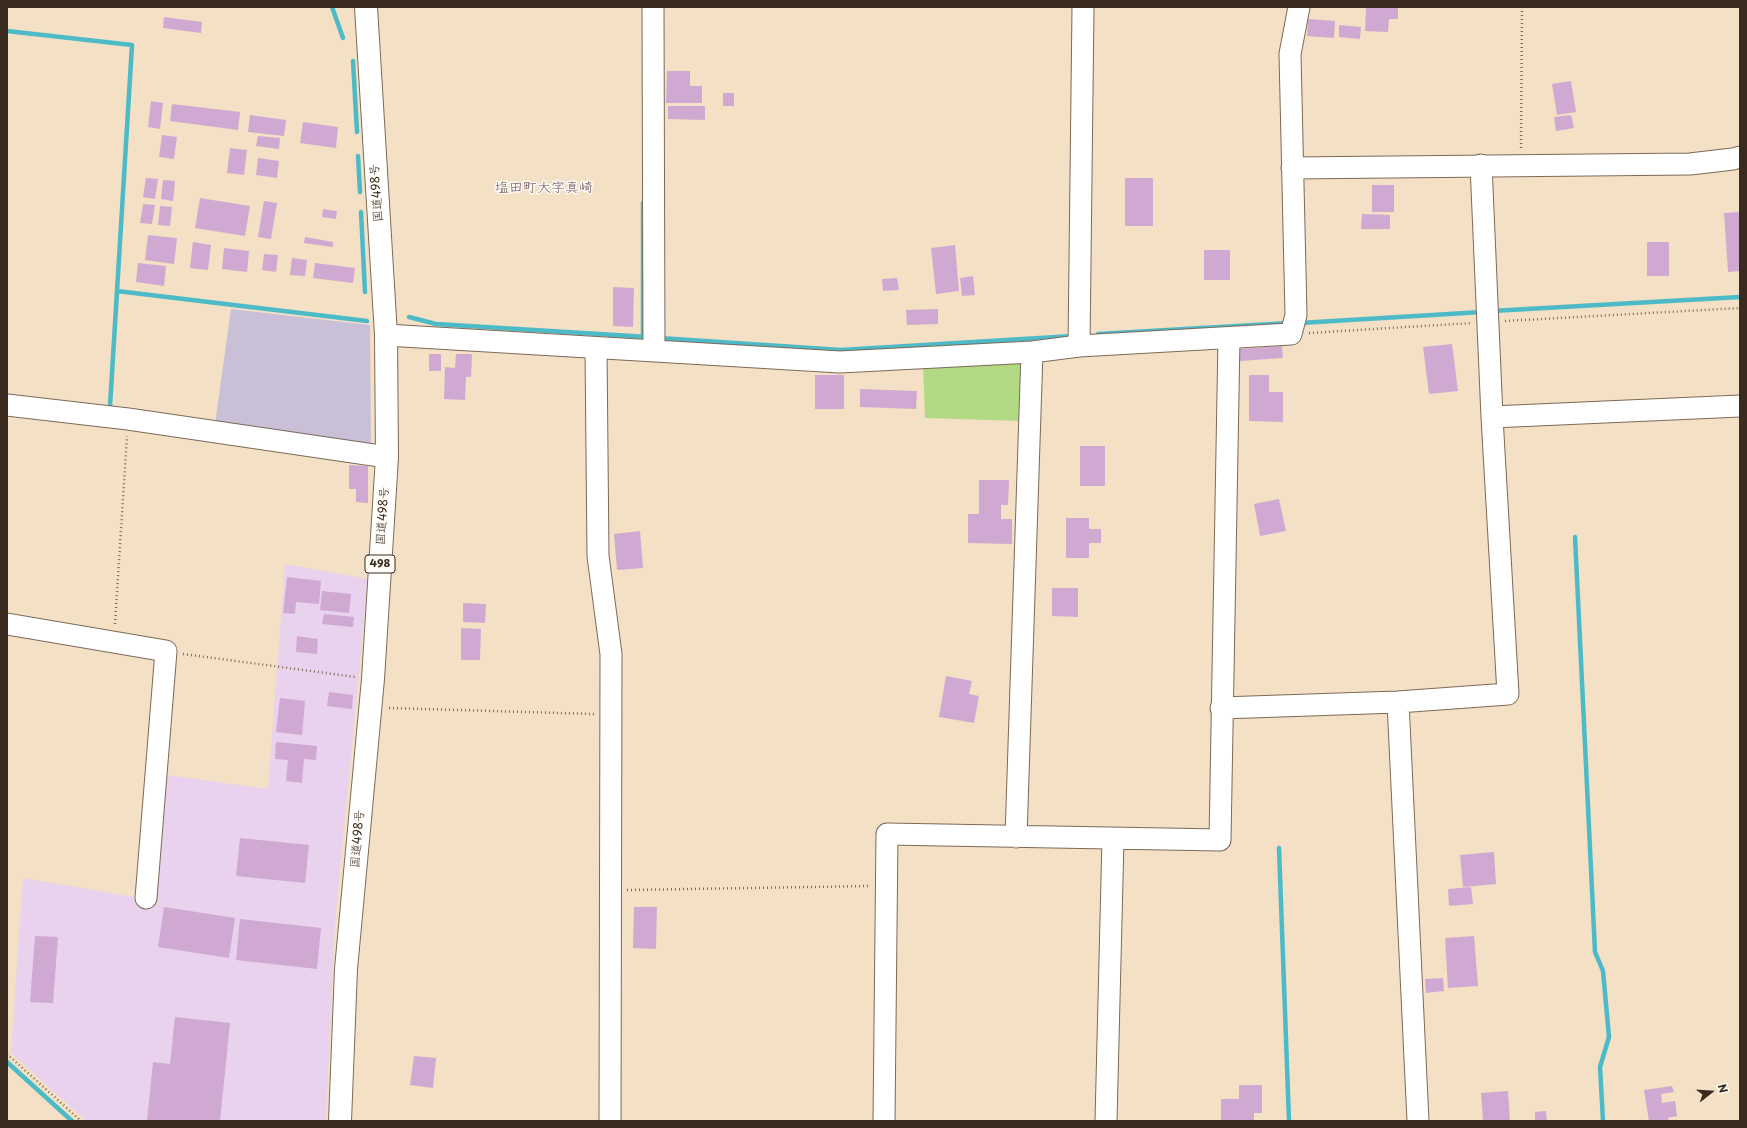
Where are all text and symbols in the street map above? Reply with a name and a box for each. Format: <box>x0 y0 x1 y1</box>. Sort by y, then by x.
street label: 国道498号 <box>368 163 386 223</box>
district label: 塩田町大字真崎 <box>495 180 593 196</box>
street label: 国道498号 <box>374 486 392 546</box>
road number: 498 <box>365 555 395 573</box>
street label: 国道498号 <box>348 809 368 869</box>
north arrow <box>1691 1072 1731 1112</box>
text: N <box>1714 1082 1732 1095</box>

